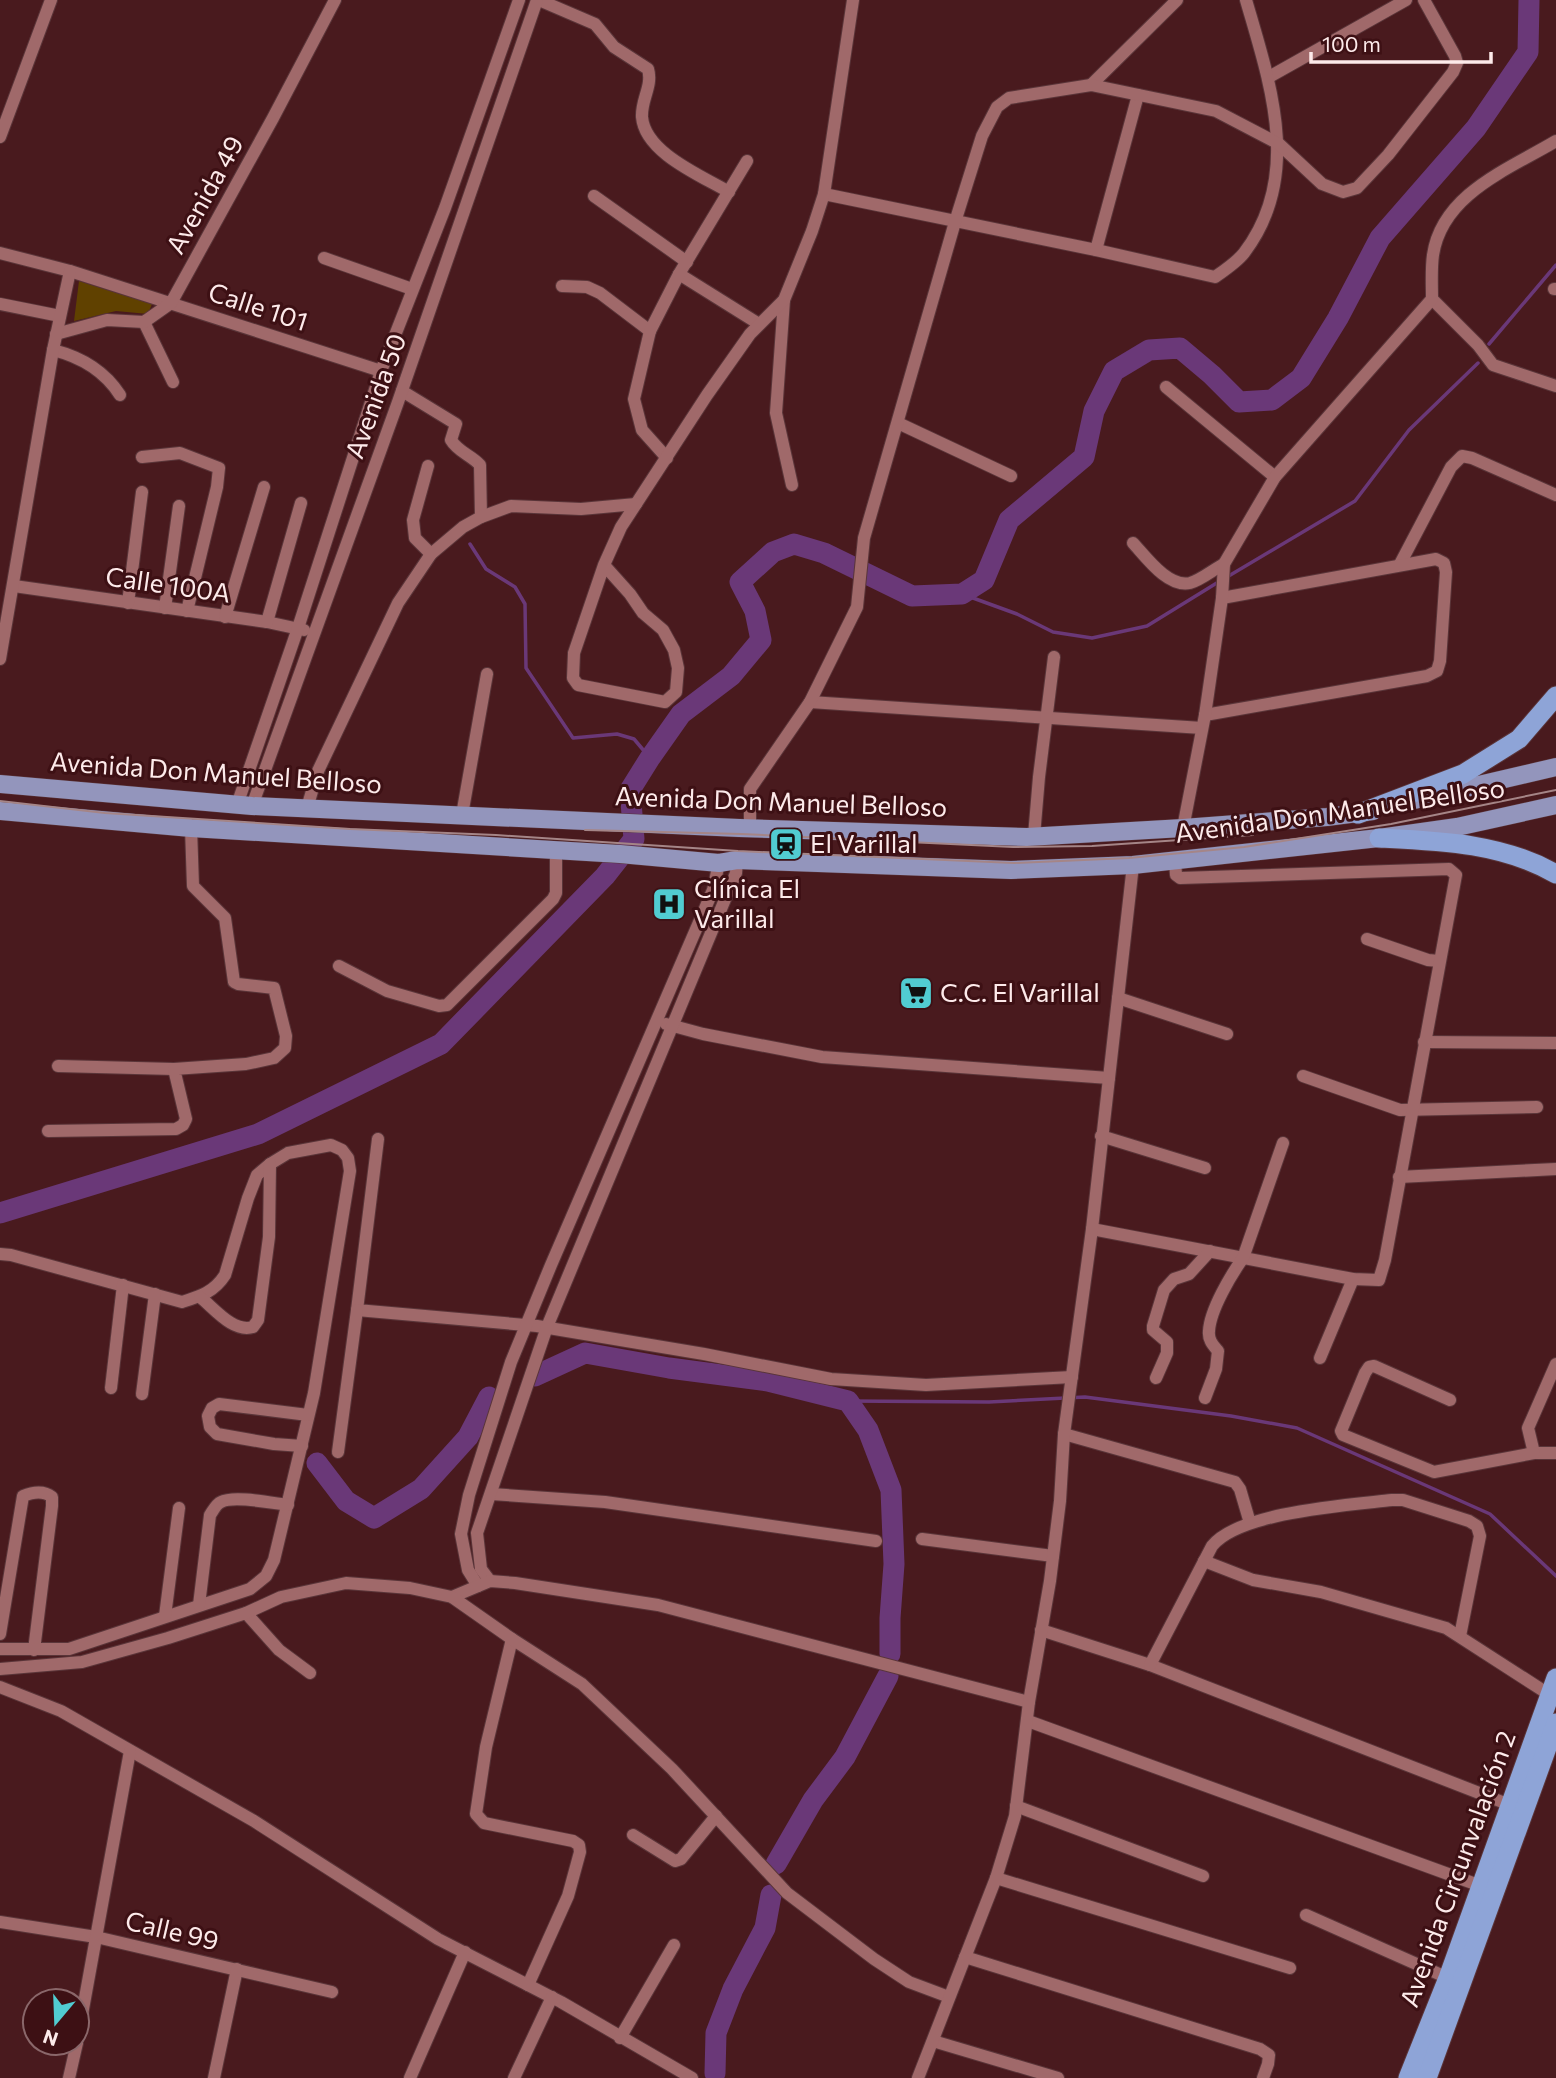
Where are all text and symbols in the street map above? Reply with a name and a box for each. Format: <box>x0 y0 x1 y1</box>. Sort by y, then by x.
scale bar <box>1311 21 1491 65</box>
text: 100 m <box>1322 31 1381 56</box>
street label: Avenida 49 <box>159 130 249 259</box>
street label: Calle 101 <box>205 275 312 336</box>
street label: Avenida 50 <box>338 329 411 462</box>
street label: Calle 100A <box>104 559 233 608</box>
street label: Avenida Don Manuel Belloso <box>49 744 383 799</box>
street label: Avenida Don Manuel Belloso <box>1173 771 1507 848</box>
street label: Avenida Don Manuel Belloso <box>614 779 948 822</box>
station icon: El Varillal <box>767 825 805 863</box>
place label: El Varillal <box>810 827 918 858</box>
place label: Clínica El Varillal <box>694 872 800 933</box>
hospital icon: Clínica El Varillal <box>650 885 688 923</box>
supermarket icon: C.C. El Varillal <box>897 974 935 1012</box>
place label: C.C. El Varillal <box>940 976 1100 1007</box>
street label: Avenida Circunvalación 2 <box>1392 1726 1521 2011</box>
street label: Calle 99 <box>123 1904 222 1955</box>
north arrow <box>21 1987 91 2057</box>
text: N <box>40 2025 61 2052</box>

